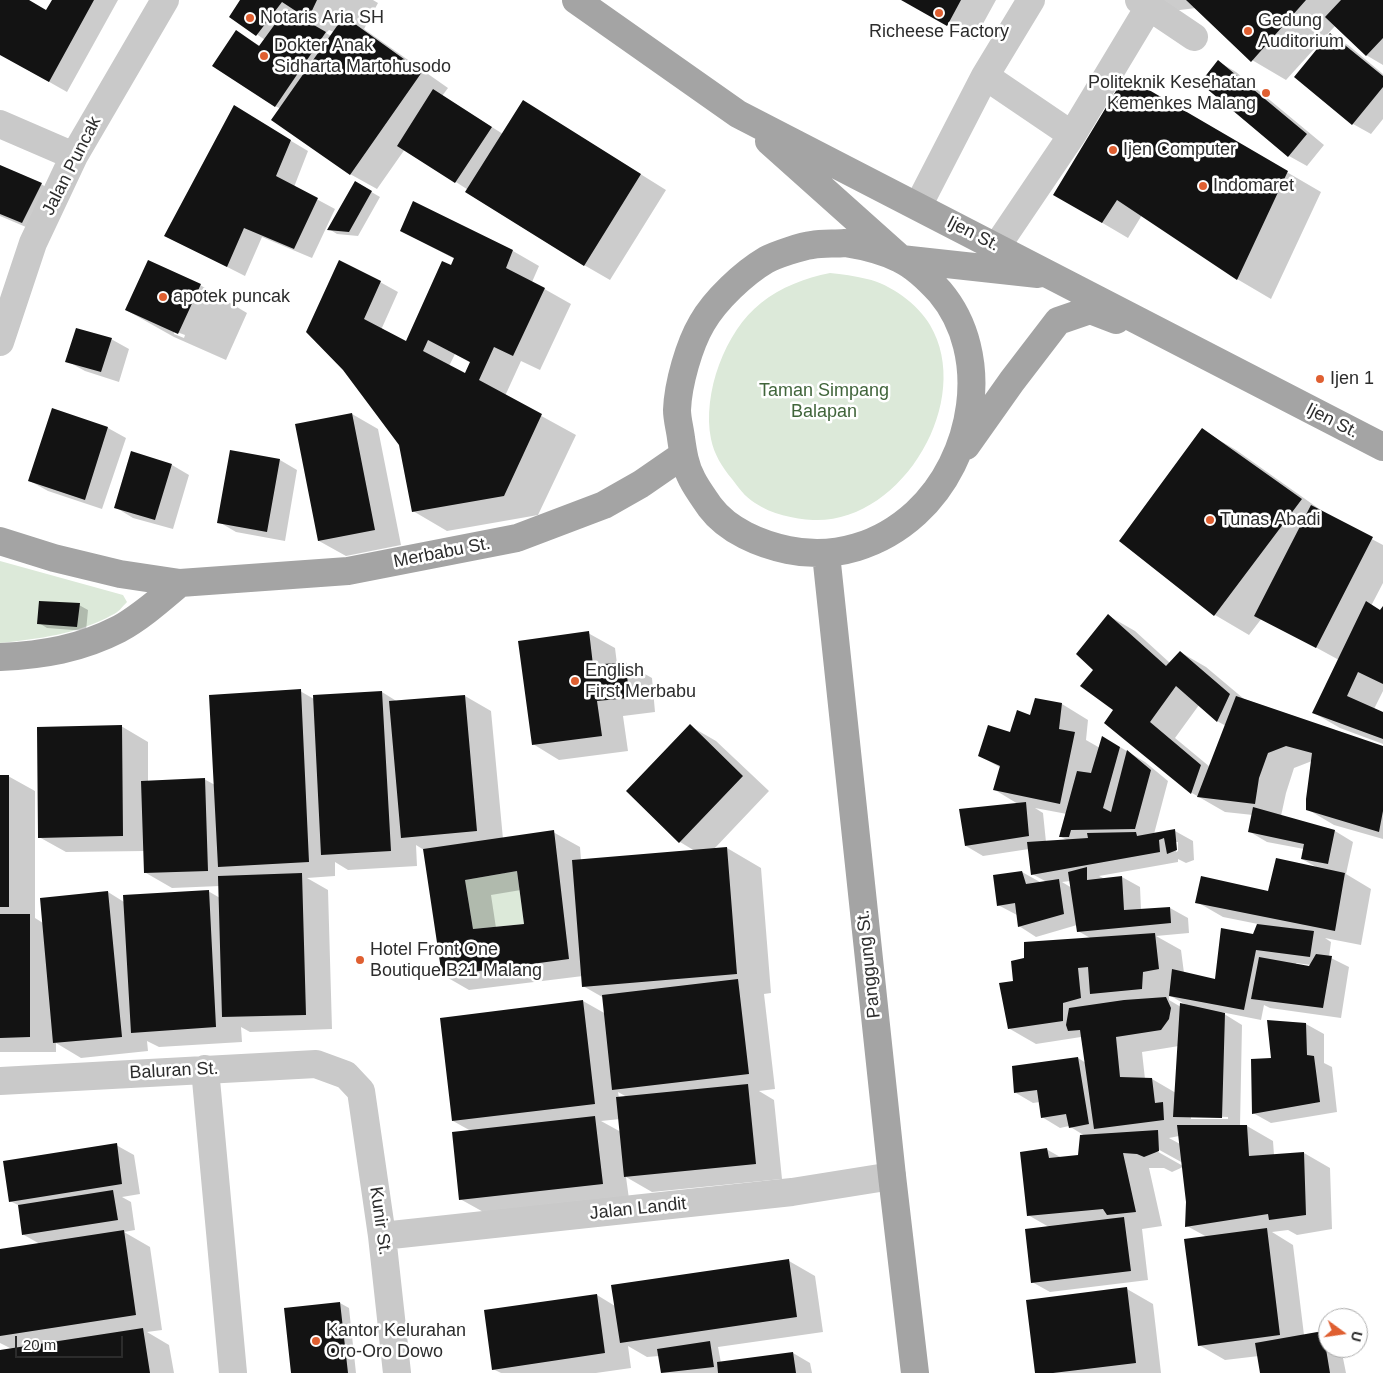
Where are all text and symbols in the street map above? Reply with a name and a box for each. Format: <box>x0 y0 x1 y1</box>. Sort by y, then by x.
place label: Notaris Aria SH <box>260 7 384 29</box>
marker: Richeese Factory <box>933 7 945 19</box>
place label: Gedung Auditorium <box>1258 10 1344 52</box>
marker: Notaris Aria SH <box>244 12 256 24</box>
place label: Richeese Factory <box>869 21 1009 43</box>
marker: Gedung Auditorium <box>1242 25 1254 37</box>
place label: Dokter Anak Sidharta Martohusodo <box>274 35 451 78</box>
marker: Dokter Anak Sidharta Martohusodo <box>258 50 270 62</box>
place label: Politeknik Kesehatan Kemenkes Malang <box>1088 72 1256 115</box>
marker: Politeknik Kesehatan Kemenkes Malang <box>1260 87 1272 99</box>
street label: Jalan Puncak <box>38 113 106 219</box>
place label: Ijen Computer <box>1123 139 1236 161</box>
marker: Ijen Computer <box>1107 144 1119 156</box>
place label: Indomaret <box>1213 175 1294 197</box>
marker: Indomaret <box>1197 180 1209 192</box>
street label: Ijen St. <box>943 212 1003 256</box>
place label: apotek puncak <box>173 286 290 308</box>
marker: apotek puncak <box>157 291 169 303</box>
place label: Ijen 1 <box>1330 368 1374 390</box>
marker: Ijen 1 <box>1314 373 1326 385</box>
park label: Taman Simpang Balapan <box>759 380 889 422</box>
street label: Ijen St. <box>1302 399 1362 443</box>
place label: Tunas Abadi <box>1220 509 1320 531</box>
marker: Tunas Abadi <box>1204 514 1216 526</box>
street label: Merbabu St. <box>392 533 492 573</box>
place label: English First Merbabu <box>585 660 696 702</box>
marker: English First Merbabu <box>569 675 581 687</box>
street label: Panggung St. <box>853 909 885 1019</box>
place label: Hotel Front One Boutique B21 Malang <box>370 939 542 982</box>
marker: Hotel Front One Boutique B21 Malang <box>354 954 366 966</box>
street label: Baluran St. <box>129 1058 219 1084</box>
street label: Kunir St. <box>365 1185 395 1257</box>
street label: Jalan Landit <box>589 1193 687 1225</box>
north arrow <box>1318 1308 1368 1358</box>
place label: Kantor Kelurahan Oro-Oro Dowo <box>326 1320 466 1362</box>
scale bar <box>18 1326 125 1358</box>
text: U <box>1348 1330 1366 1343</box>
marker: Kantor Kelurahan Oro-Oro Dowo <box>310 1335 322 1347</box>
text: 20 m <box>23 1336 56 1353</box>

